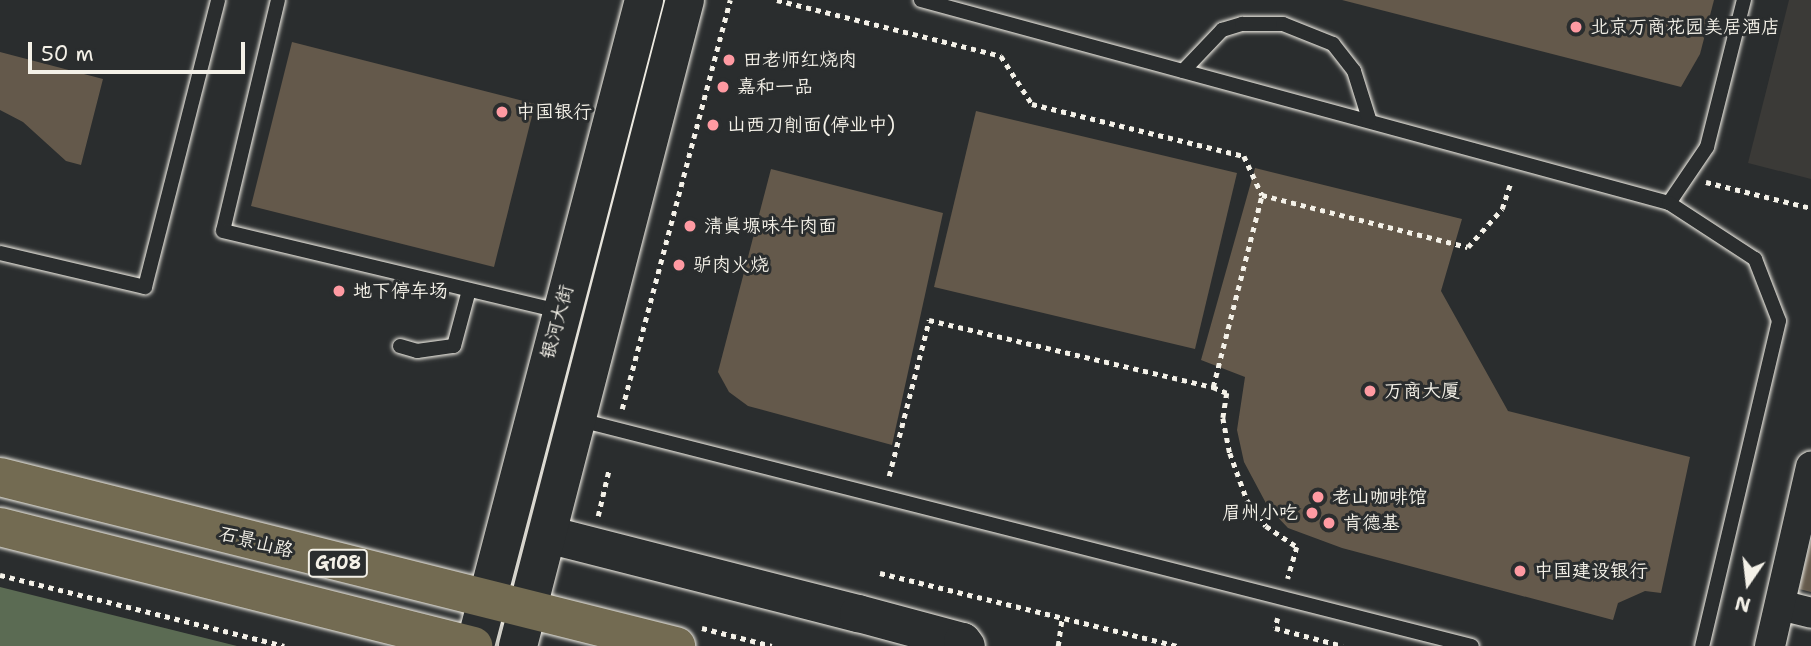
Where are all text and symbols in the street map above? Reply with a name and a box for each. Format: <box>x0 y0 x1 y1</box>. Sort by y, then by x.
place label: 北京万商花园美居酒店 <box>1590 16 1780 38</box>
marker: 北京万商花园美居酒店 <box>1568 19 1584 35</box>
scale bar <box>32 28 248 72</box>
text: 50 m <box>41 40 94 68</box>
place label: 田老师红烧肉 <box>743 49 857 71</box>
marker: 田老师红烧肉 <box>721 52 737 68</box>
place label: 嘉和一品 <box>737 76 813 98</box>
marker: 嘉和一品 <box>715 79 731 95</box>
place label: 中国银行 <box>516 101 592 123</box>
marker: 中国银行 <box>494 104 510 120</box>
place label: 山西刀削面(停业中) <box>727 114 895 136</box>
marker: 山西刀削面(停业中) <box>705 117 721 133</box>
place label: 清真塬味牛肉面 <box>704 215 837 237</box>
marker: 清真塬味牛肉面 <box>682 218 698 234</box>
place label: 驴肉火烧 <box>693 254 769 276</box>
marker: 驴肉火烧 <box>671 257 687 273</box>
place label: 地下停车场 <box>353 280 448 302</box>
street label: 银河大街 <box>536 282 578 362</box>
marker: 地下停车场 <box>331 283 347 299</box>
place label: 万商大厦 <box>1384 380 1460 402</box>
marker: 万商大厦 <box>1362 383 1378 399</box>
place label: 老山咖啡馆 <box>1332 486 1427 508</box>
marker: 老山咖啡馆 <box>1310 489 1326 505</box>
place label: 眉州小吃 <box>1222 502 1298 524</box>
marker: 眉州小吃 <box>1304 505 1320 521</box>
place label: 肯德基 <box>1343 512 1400 534</box>
marker: 肯德基 <box>1321 515 1337 531</box>
street label: 石景山路 <box>216 522 296 562</box>
road number: G108 <box>306 548 370 578</box>
north arrow <box>1713 548 1783 618</box>
place label: 中国建设银行 <box>1534 560 1648 582</box>
marker: 中国建设银行 <box>1512 563 1528 579</box>
text: N <box>1732 590 1753 618</box>

